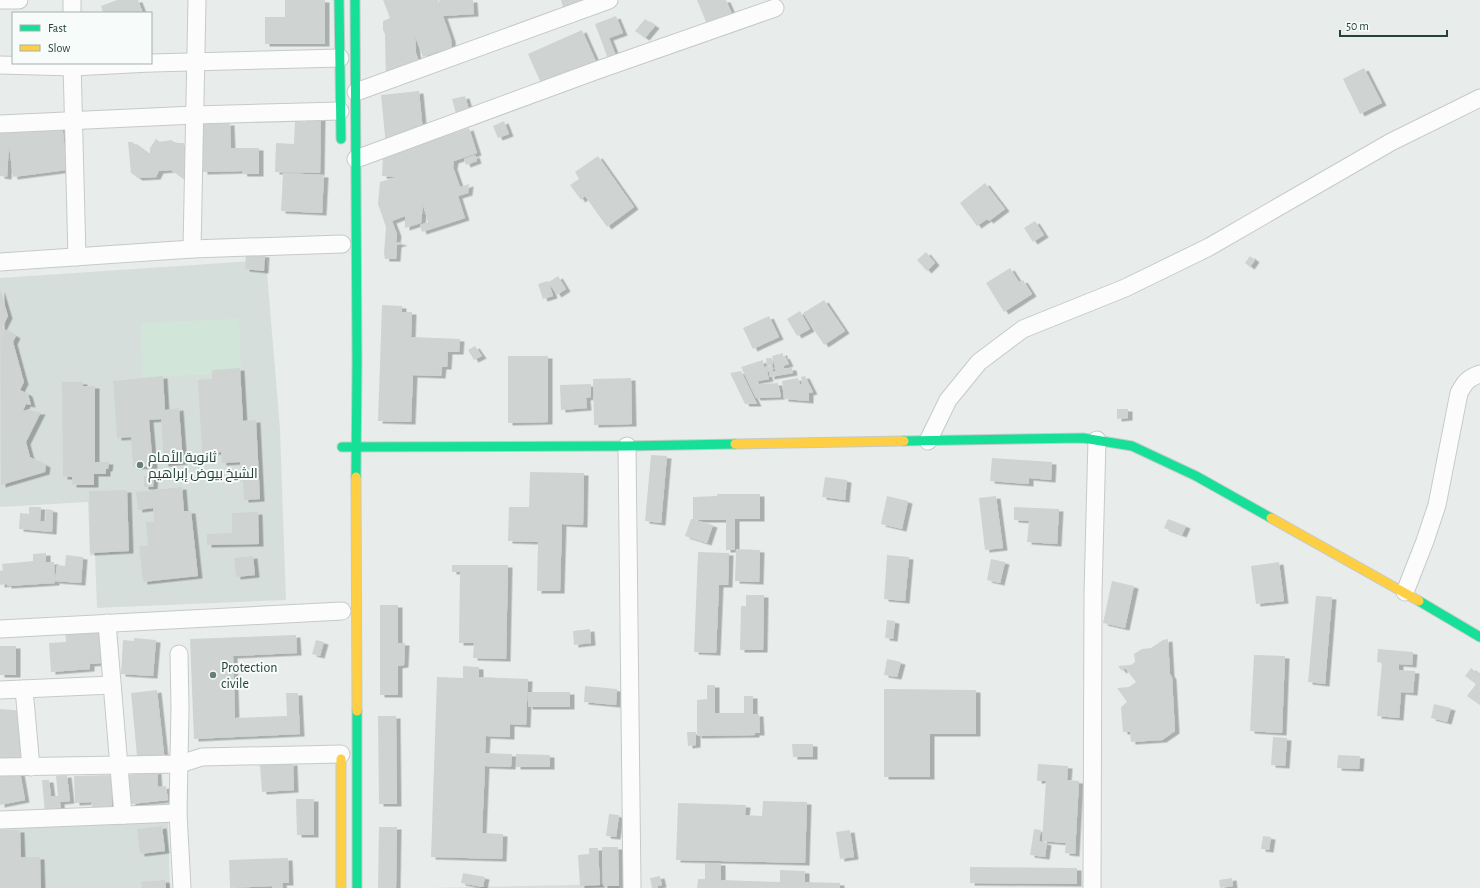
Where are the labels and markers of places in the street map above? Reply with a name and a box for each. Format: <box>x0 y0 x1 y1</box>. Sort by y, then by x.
place label: ثانوية الأمام الشيخ بيوض إبراهيم <box>148 450 258 483</box>
marker: ثانوية الأمام الشيخ بيوض إبراهيم <box>135 460 145 470</box>
place label: Protection civile <box>221 661 277 691</box>
marker: Protection civile <box>208 670 218 680</box>

